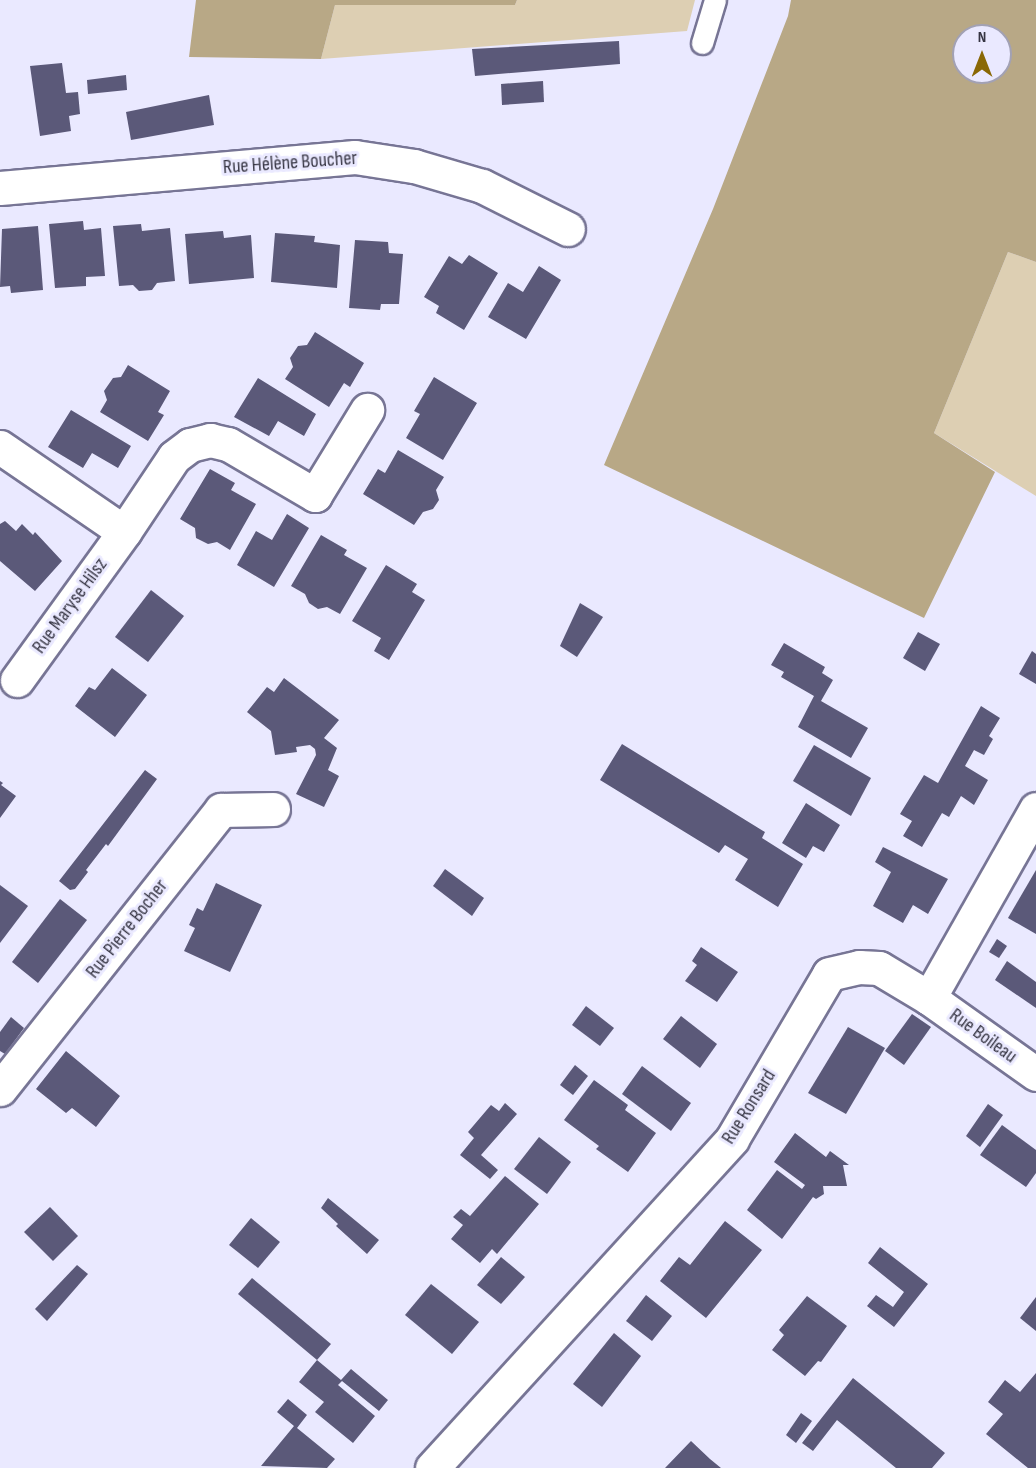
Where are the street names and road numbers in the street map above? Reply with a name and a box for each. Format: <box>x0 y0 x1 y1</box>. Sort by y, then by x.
street label: Rue Hélène Boucher <box>222 146 358 180</box>
street label: Rue Maryse Hilsz <box>27 554 113 658</box>
street label: Rue Pierre Bocher <box>81 875 173 983</box>
street label: Rue Boileau <box>945 1003 1021 1069</box>
street label: Rue Ronsard <box>717 1065 781 1149</box>

